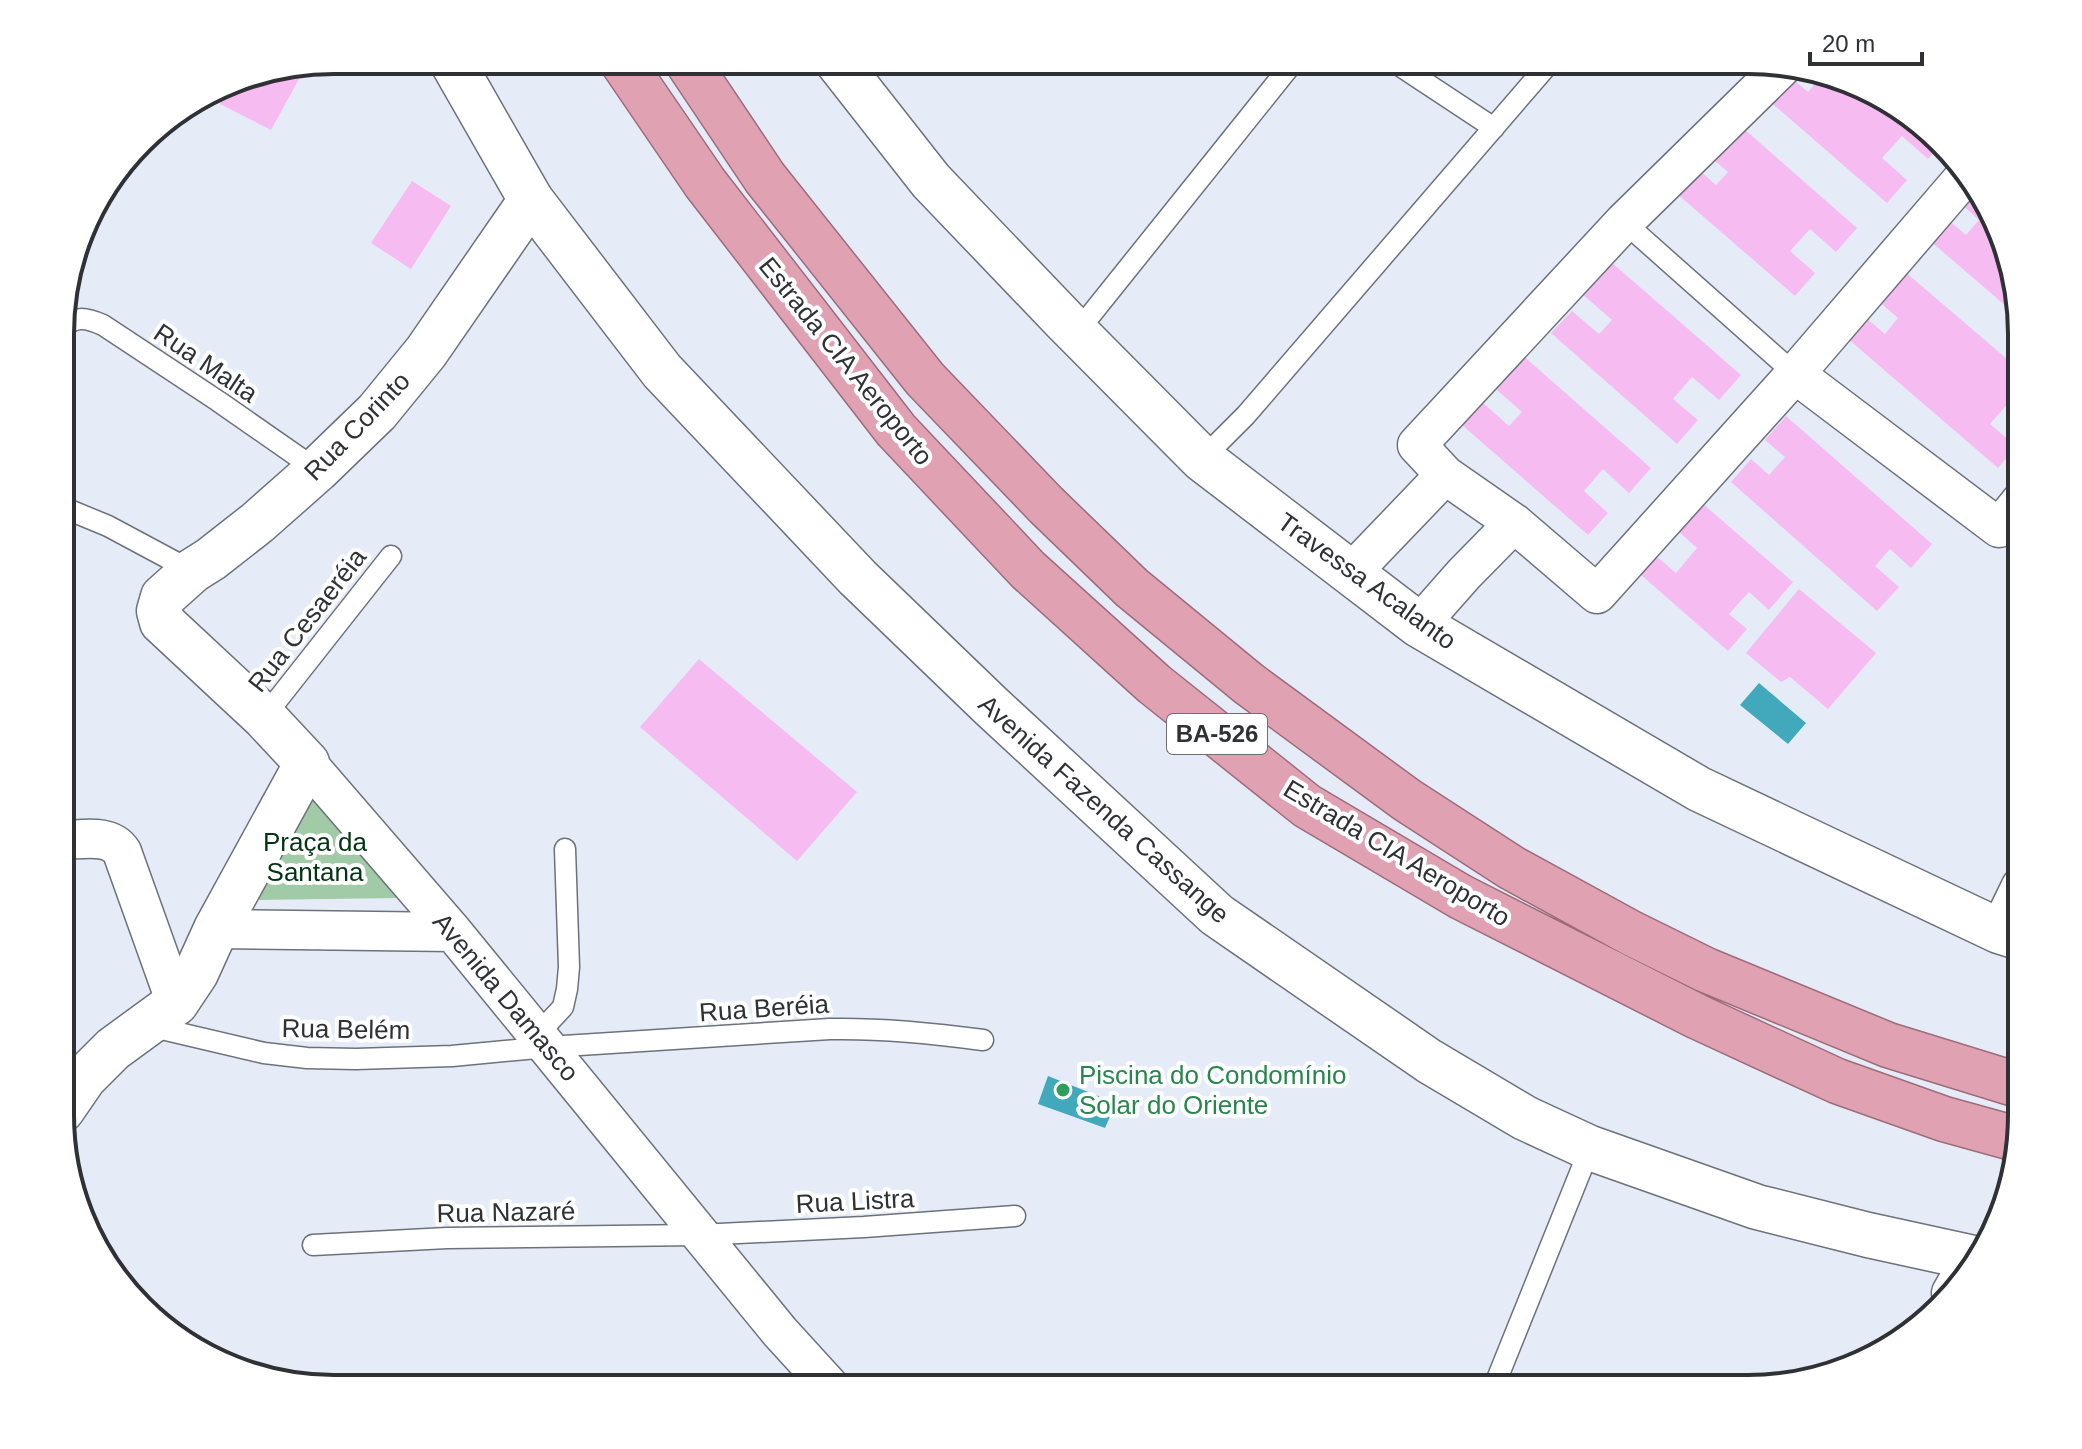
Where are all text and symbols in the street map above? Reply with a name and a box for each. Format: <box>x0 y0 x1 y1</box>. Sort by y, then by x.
scale bar <box>1810 16 1922 66</box>
text: 20 m <box>1822 30 1875 57</box>
street label: Estrada CIA Aeroporto <box>753 251 939 471</box>
street label: Rua Malta <box>148 317 264 409</box>
street label: Rua Corinto <box>298 366 416 486</box>
street label: Travessa Acalanto <box>1272 506 1462 656</box>
street label: Rua Cesaeréia <box>242 542 373 698</box>
street label: Avenida Fazenda Cassange <box>973 689 1235 929</box>
road number: BA-526 <box>1167 714 1267 754</box>
street label: Estrada CIA Aeroporto <box>1278 774 1516 932</box>
park label: Praça da Santana <box>263 827 368 887</box>
street label: Avenida Damasco <box>427 907 585 1087</box>
street label: Rua Beréia <box>698 988 830 1028</box>
street label: Rua Belém <box>281 1013 411 1045</box>
place label: Piscina do Condomínio Solar do Oriente <box>1079 1060 1346 1120</box>
marker: Piscina do Condomínio Solar do Oriente <box>1054 1081 1072 1099</box>
street label: Rua Listra <box>795 1183 915 1219</box>
street label: Rua Nazaré <box>436 1196 576 1228</box>

